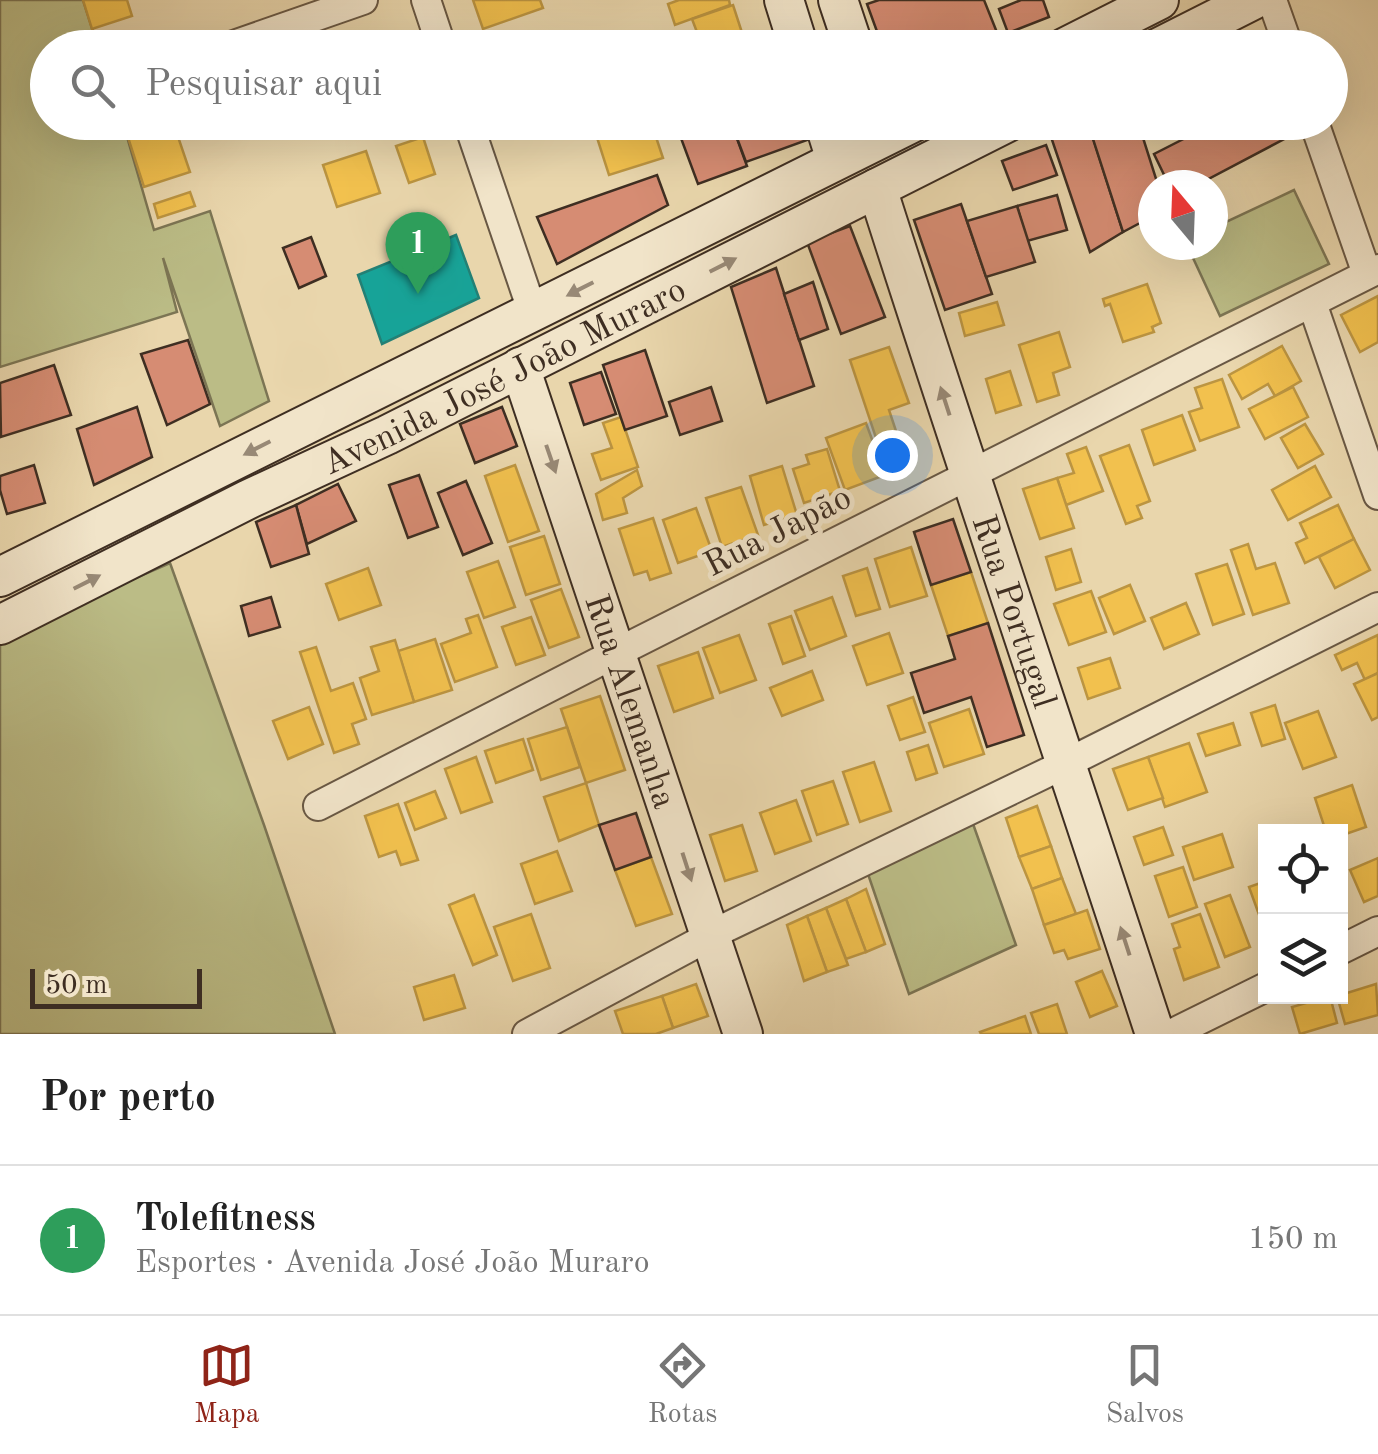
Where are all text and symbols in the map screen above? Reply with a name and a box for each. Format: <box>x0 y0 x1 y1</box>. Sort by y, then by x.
search box <box>30 30 1348 140</box>
icon: search <box>65 58 120 113</box>
text: Pesquisar aqui <box>145 66 382 104</box>
north arrow <box>1138 170 1228 260</box>
pin: 1 <box>386 212 450 294</box>
one-way arrow <box>708 257 737 274</box>
street label: Avenida José João Muraro <box>318 273 692 482</box>
one-way arrow <box>565 280 594 297</box>
one-way arrow <box>936 385 951 415</box>
your location <box>867 430 918 481</box>
one-way arrow <box>242 439 271 456</box>
one-way arrow <box>544 445 559 475</box>
street label: Rua Japão <box>699 480 857 584</box>
street label: Rua Portugal <box>965 511 1061 713</box>
one-way arrow <box>73 573 102 590</box>
street label: Rua Alemanha <box>577 590 681 813</box>
map controls <box>1258 824 1348 1004</box>
button: locate <box>1258 824 1348 914</box>
one-way arrow <box>681 852 696 882</box>
button: layers <box>1258 914 1348 1004</box>
one-way arrow <box>1117 926 1132 956</box>
scale bar <box>30 964 202 1008</box>
text: 50 m <box>45 972 108 1000</box>
text: Por perto <box>40 1078 216 1120</box>
text: Tolefitness <box>135 1201 316 1239</box>
text: 1 <box>63 1224 82 1256</box>
text: 150 m <box>1248 1224 1338 1256</box>
text: Esportes · Avenida José João Muraro <box>135 1248 650 1280</box>
tab: Mapa <box>194 1338 260 1433</box>
tab: Rotas <box>648 1338 718 1433</box>
tab: Salvos <box>1106 1338 1184 1433</box>

